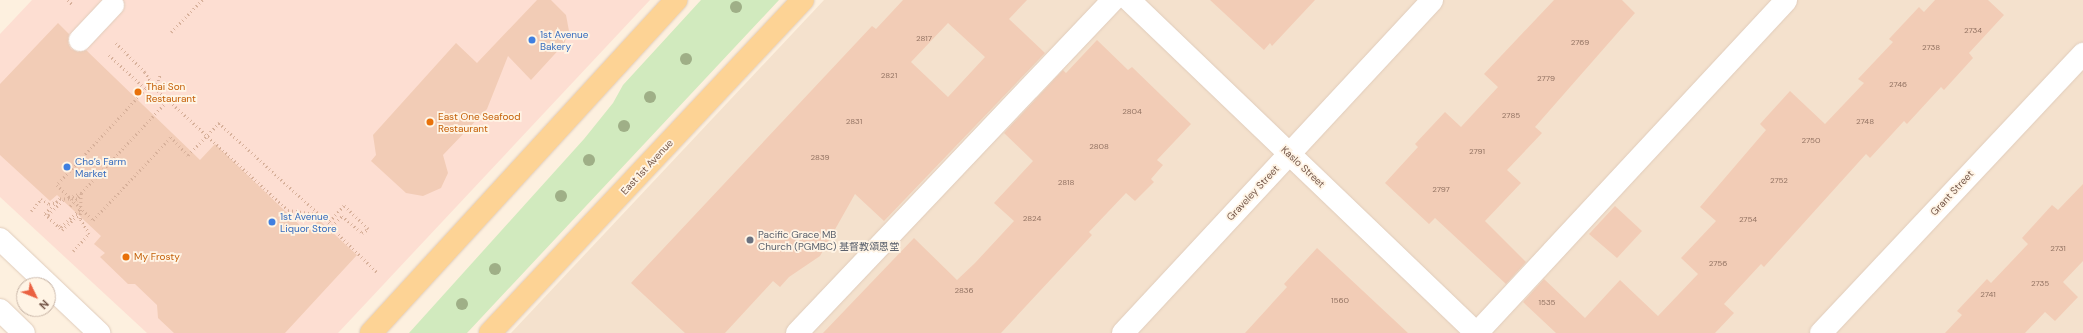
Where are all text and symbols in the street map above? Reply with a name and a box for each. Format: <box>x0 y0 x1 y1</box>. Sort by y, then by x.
house number: 2734 <box>1964 26 1982 36</box>
place label: 1st Avenue Bakery <box>540 28 588 52</box>
house number: 2817 <box>916 34 932 44</box>
marker: 1st Avenue Bakery <box>527 35 537 45</box>
house number: 2769 <box>1571 38 1589 48</box>
house number: 2738 <box>1922 43 1940 53</box>
house number: 2821 <box>881 71 897 81</box>
house number: 2779 <box>1537 74 1555 84</box>
place label: Thai Son Restaurant <box>146 80 196 104</box>
house number: 2746 <box>1889 80 1907 90</box>
marker: Thai Son Restaurant <box>133 87 143 97</box>
house number: 2804 <box>1122 107 1142 117</box>
place label: East One Seafood Restaurant <box>438 110 521 134</box>
house number: 2785 <box>1502 111 1520 121</box>
marker: East One Seafood Restaurant <box>425 117 435 127</box>
house number: 2831 <box>846 117 862 127</box>
house number: 2748 <box>1856 117 1874 127</box>
house number: 2750 <box>1802 136 1820 146</box>
street label: East 1st Avenue <box>618 137 676 197</box>
house number: 2808 <box>1089 142 1109 152</box>
street label: Kaslo Street <box>1279 144 1327 190</box>
house number: 2791 <box>1469 147 1485 157</box>
house number: 2839 <box>811 153 829 163</box>
place label: Cho’s Farm Market <box>75 155 126 178</box>
marker: Cho’s Farm Market <box>62 162 72 172</box>
street label: Graveley Street <box>1224 163 1282 223</box>
street label: Grant Street <box>1928 168 1976 218</box>
house number: 2752 <box>1770 176 1788 186</box>
house number: 2818 <box>1058 178 1074 188</box>
house number: 2797 <box>1432 185 1450 195</box>
place label: 1st Avenue Liquor Store <box>280 210 337 234</box>
house number: 2824 <box>1023 214 1041 224</box>
house number: 2754 <box>1739 215 1757 225</box>
marker: 1st Avenue Liquor Store <box>267 217 277 227</box>
place label: Pacific Grace MB Church (PGMBC) 基督教頌恩堂 <box>758 228 899 252</box>
marker: Pacific Grace MB Church (PGMBC) 基督教頌恩堂 <box>745 235 755 245</box>
house number: 2731 <box>2050 244 2066 254</box>
place label: My Frosty <box>134 251 180 263</box>
marker: My Frosty <box>121 252 131 262</box>
house number: 2756 <box>1709 259 1727 269</box>
north arrow <box>16 277 56 317</box>
house number: 2735 <box>2031 279 2049 289</box>
house number: 2836 <box>954 286 974 296</box>
house number: 2741 <box>1980 290 1996 300</box>
house number: 1560 <box>1331 296 1349 306</box>
text: N <box>36 297 52 312</box>
house number: 1535 <box>1539 298 1555 308</box>

